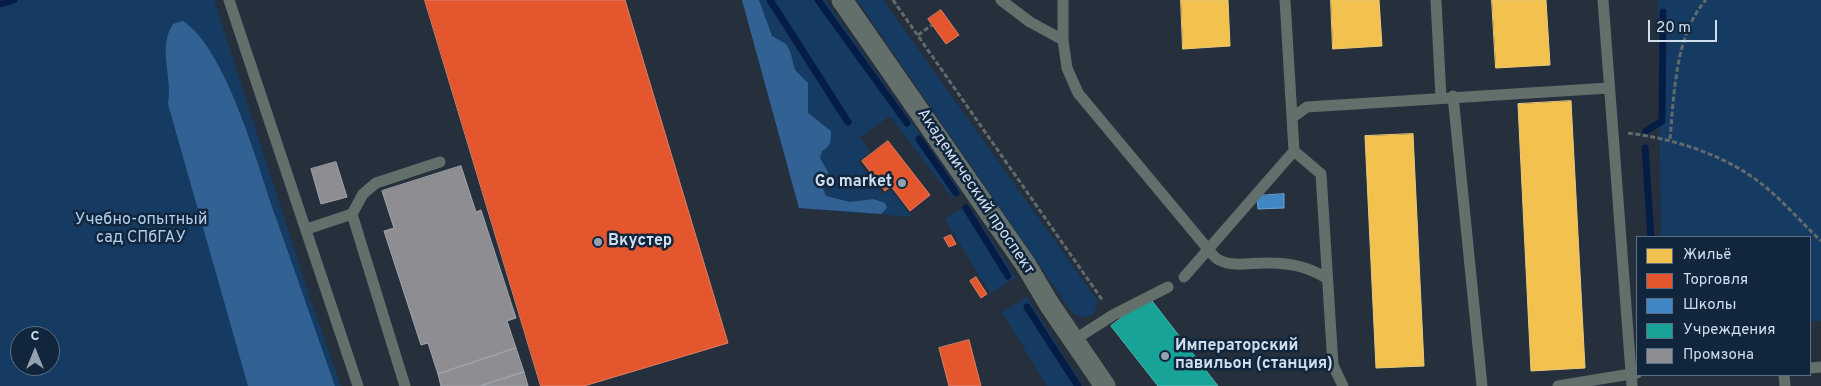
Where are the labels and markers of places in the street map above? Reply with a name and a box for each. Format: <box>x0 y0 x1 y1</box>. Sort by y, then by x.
place label: Go market <box>815 173 892 193</box>
marker: Go market <box>896 177 908 189</box>
place label: Вкустер <box>608 232 672 252</box>
marker: Вкустер <box>592 236 604 248</box>
place label: Императорский павильон (станция) <box>1175 337 1333 375</box>
marker: Императорский павильон (станция) <box>1159 350 1171 362</box>

